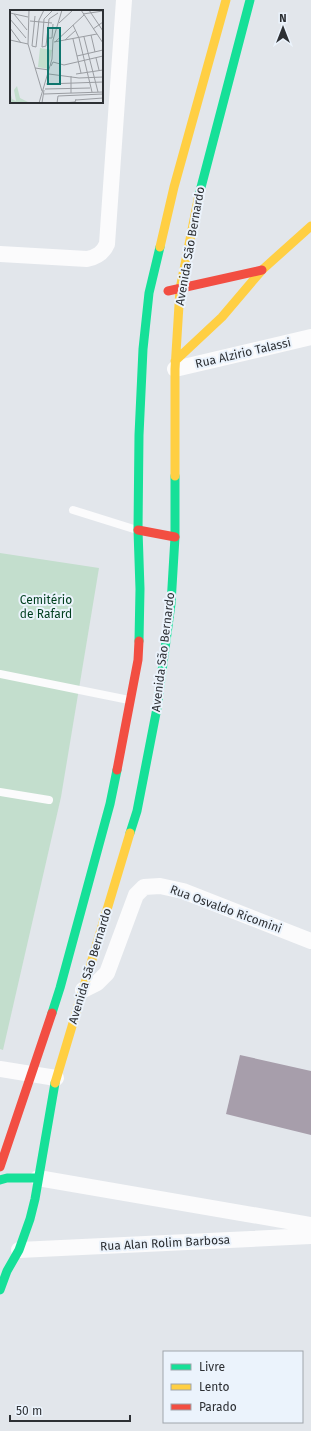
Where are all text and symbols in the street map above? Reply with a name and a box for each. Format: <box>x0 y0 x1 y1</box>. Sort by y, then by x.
north arrow <box>263 8 303 48</box>
inset map <box>10 10 103 103</box>
text: N <box>279 12 287 25</box>
street label: Avenida São Bernardo <box>173 186 207 306</box>
street label: Rua Alzirio Talassi <box>194 335 292 371</box>
street label: Avenida São Bernardo <box>149 591 177 713</box>
park label: Cemitério de Rafard <box>20 593 72 621</box>
street label: Rua Osvaldo Ricomini <box>168 882 284 936</box>
street label: Avenida São Bernardo <box>66 906 114 1026</box>
street label: Rua Alan Rolim Barbosa <box>100 1233 230 1253</box>
legend <box>163 1351 303 1423</box>
text: Livre <box>199 1360 225 1374</box>
text: Lento <box>199 1380 229 1394</box>
scale bar <box>10 1397 130 1423</box>
text: Parado <box>199 1400 237 1414</box>
text: 50 m <box>16 1404 42 1418</box>

